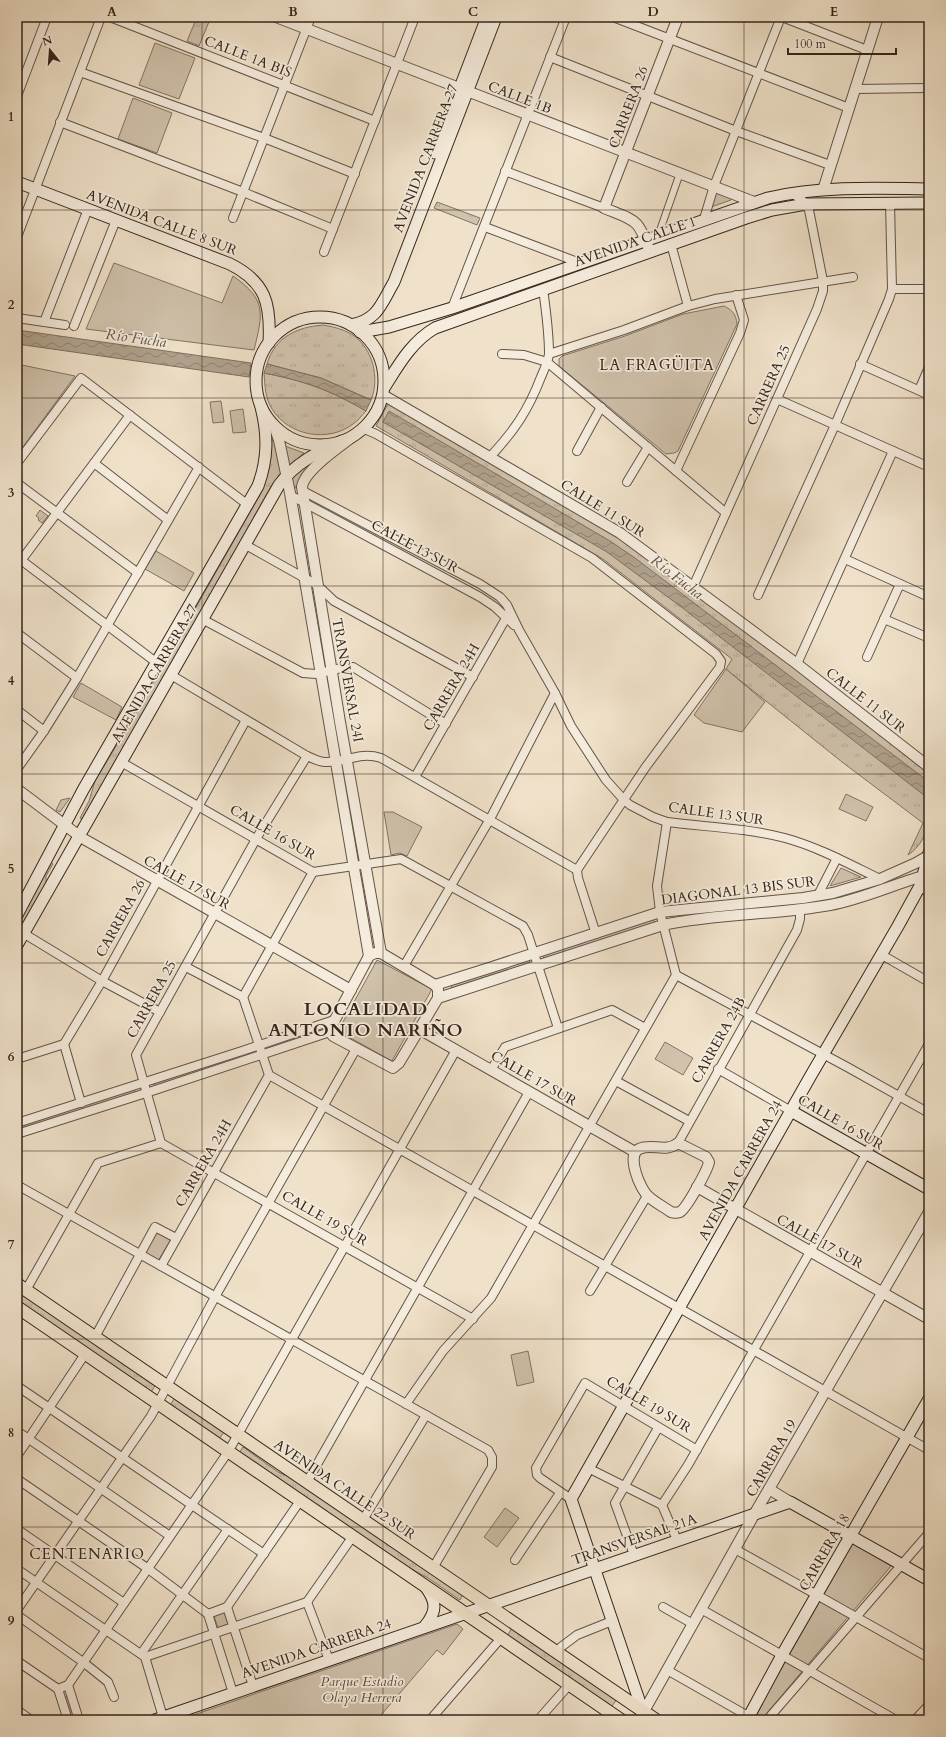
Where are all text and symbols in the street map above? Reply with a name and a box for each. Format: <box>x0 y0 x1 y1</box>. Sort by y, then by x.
text: A <box>107 3 117 21</box>
text: B <box>288 3 298 21</box>
text: C <box>468 3 478 21</box>
text: D <box>647 3 659 21</box>
text: E <box>830 3 838 21</box>
north arrow <box>30 30 70 70</box>
scale bar <box>788 30 896 56</box>
street label: CALLE 1A BIS <box>201 31 294 82</box>
text: N <box>40 32 54 49</box>
text: 100 m <box>794 36 827 52</box>
street label: CARRERA 26 <box>604 63 653 151</box>
street label: CALLE 1B <box>485 77 554 118</box>
street label: AVENIDA CARRERA 27 <box>388 81 462 235</box>
text: 1 <box>8 108 14 126</box>
street label: AVENIDA CALLE 8 SUR <box>84 185 240 260</box>
street label: AVENIDA CALLE 1 <box>572 212 699 271</box>
text: 2 <box>8 296 15 314</box>
water label: Río Fucha <box>104 324 168 352</box>
street label: CARRERA 25 <box>742 342 795 429</box>
district label: LA FRAGÜITA <box>599 355 715 375</box>
street label: CALLE 11 SUR <box>557 475 649 542</box>
text: 3 <box>8 484 15 502</box>
street label: CALLE 13 SUR <box>368 515 462 578</box>
water label: Río Fucha <box>647 550 707 604</box>
street label: AVENIDA CARRERA 27 <box>107 600 202 746</box>
street label: TRANSVERSAL 24I <box>327 616 368 744</box>
street label: CARRERA 24H <box>419 640 484 735</box>
street label: CALLE 11 SUR <box>822 663 910 738</box>
text: 4 <box>8 672 15 690</box>
street label: CALLE 13 SUR <box>667 797 765 830</box>
street label: CALLE 16 SUR <box>226 800 319 865</box>
street label: CALLE 17 SUR <box>140 851 234 914</box>
text: 5 <box>8 860 14 878</box>
street label: DIAGONAL 13 BIS SUR <box>660 872 816 909</box>
street label: CARRERA 26 <box>91 876 150 961</box>
street label: CARRERA 25 <box>122 957 181 1042</box>
street label: CARRERA 24B <box>687 994 750 1087</box>
district label: LOCALIDAD ANTONIO NARIÑO <box>268 997 464 1043</box>
street label: CALLE 17 SUR <box>487 1046 580 1111</box>
text: 6 <box>8 1048 15 1066</box>
street label: CALLE 16 SUR <box>794 1090 887 1155</box>
street label: AVENIDA CARRERA 24 <box>694 1097 787 1244</box>
street label: CARRERA 24H <box>171 1116 236 1211</box>
street label: CALLE 19 SUR <box>278 1186 371 1251</box>
street label: CALLE 17 SUR <box>773 1210 867 1273</box>
text: 7 <box>8 1236 15 1254</box>
street label: CALLE 19 SUR <box>603 1371 695 1438</box>
street label: CARRERA 19 <box>742 1416 801 1500</box>
text: 8 <box>8 1424 14 1442</box>
street label: AVENIDA CALLE 22 SUR <box>270 1435 419 1544</box>
street label: TRANSVERSAL 21A <box>569 1509 699 1570</box>
street label: CARRERA 18 <box>795 1510 854 1594</box>
district label: CENTENARIO <box>29 1544 145 1564</box>
text: 9 <box>8 1612 15 1630</box>
street label: AVENIDA CARRERA 24 <box>239 1614 394 1683</box>
park label: Parque Estadio Olaya Herrera <box>320 1672 404 1707</box>

